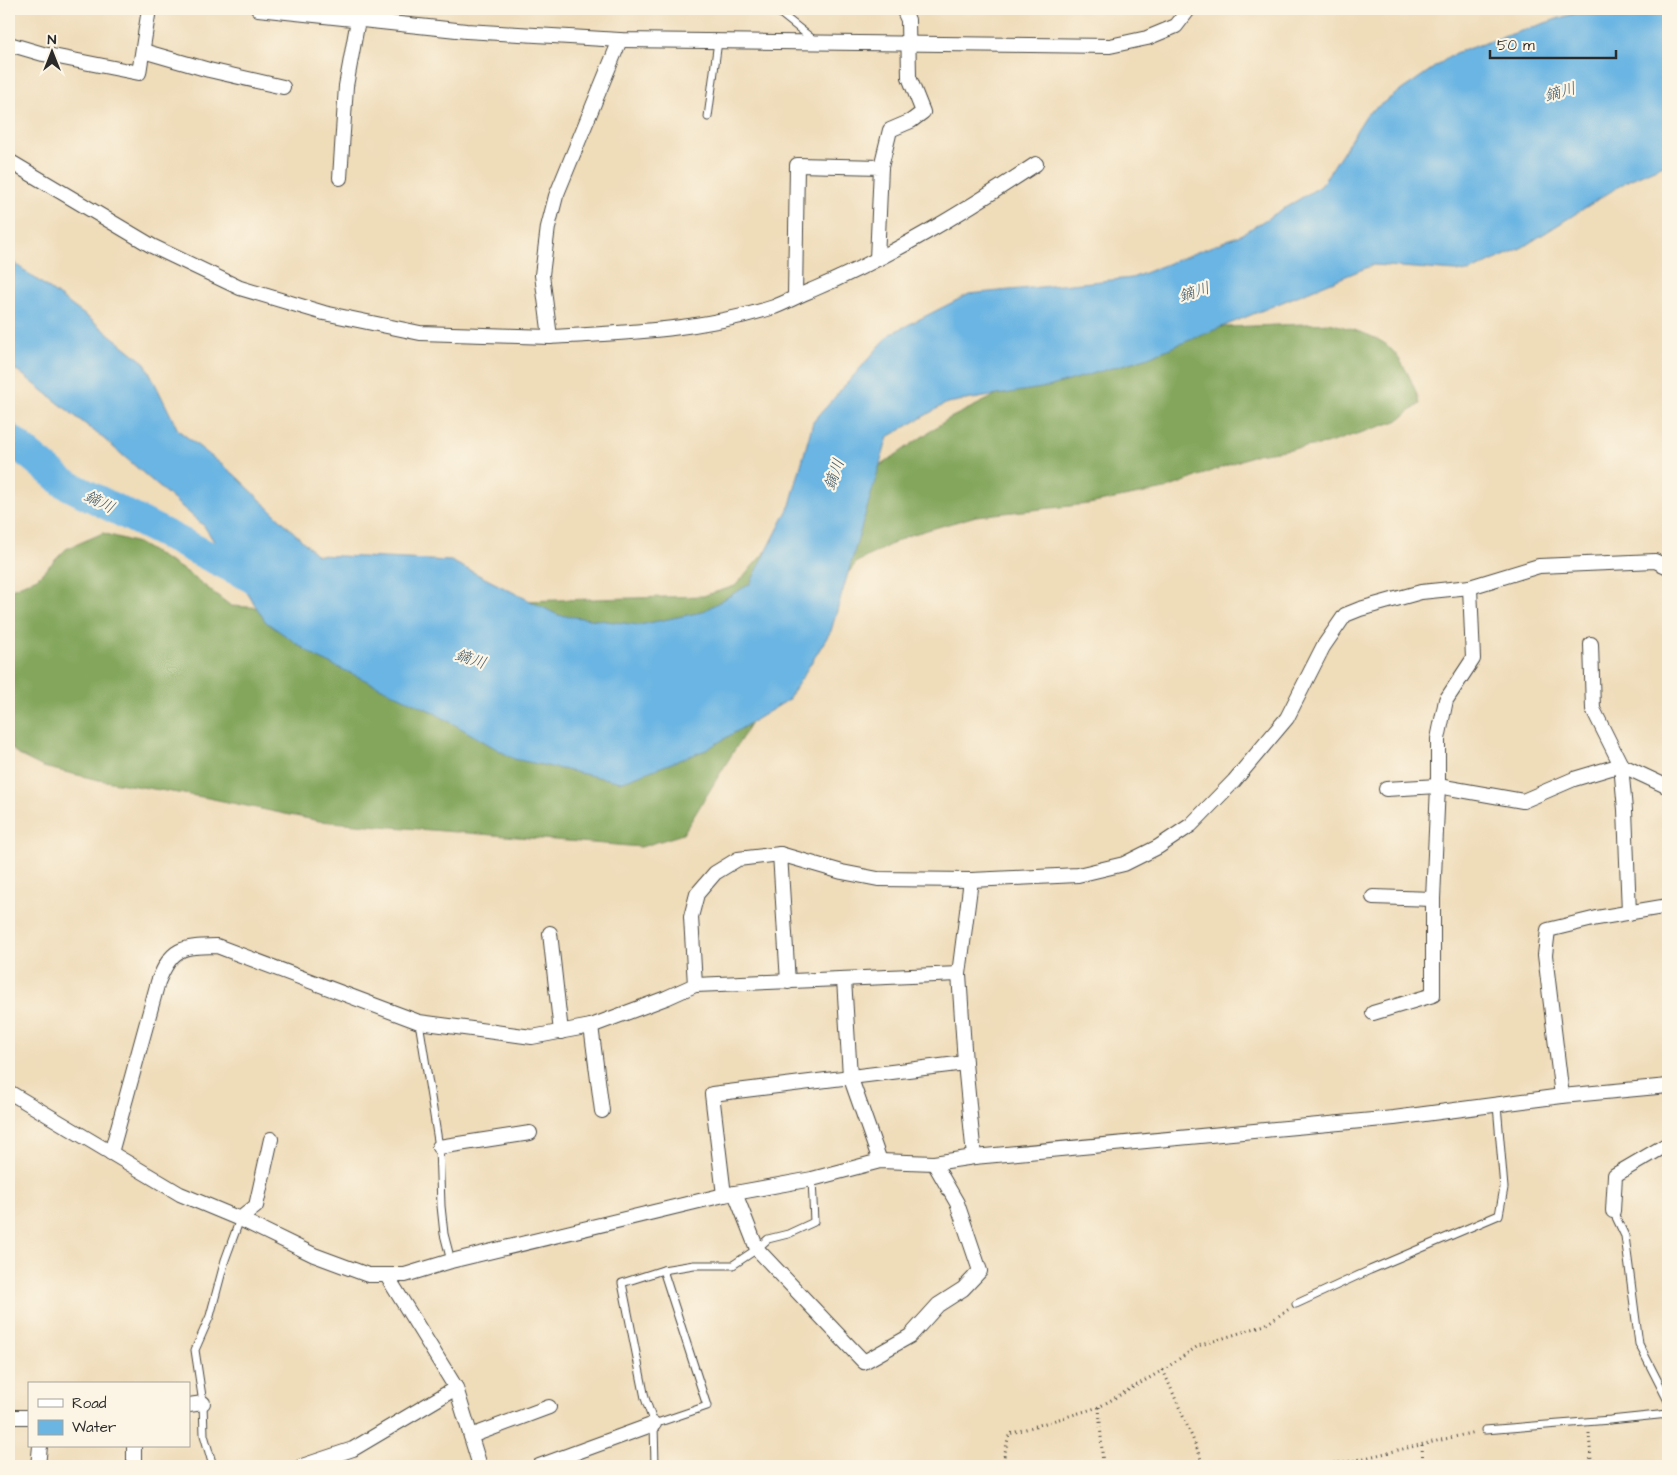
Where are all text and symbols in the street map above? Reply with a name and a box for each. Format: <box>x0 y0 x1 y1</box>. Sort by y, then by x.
north arrow <box>28 28 78 78</box>
scale bar <box>1490 28 1616 60</box>
text: N <box>48 30 57 50</box>
text: 50 m <box>1497 35 1535 56</box>
water label: 鏑川 <box>1542 77 1579 107</box>
water label: 鏑川 <box>1176 277 1213 307</box>
water label: 鏑川 <box>818 456 850 493</box>
water label: 鏑川 <box>80 485 119 519</box>
water label: 鏑川 <box>452 644 489 674</box>
legend <box>28 1382 190 1448</box>
text: Road <box>72 1393 107 1414</box>
text: Water <box>72 1417 116 1438</box>

